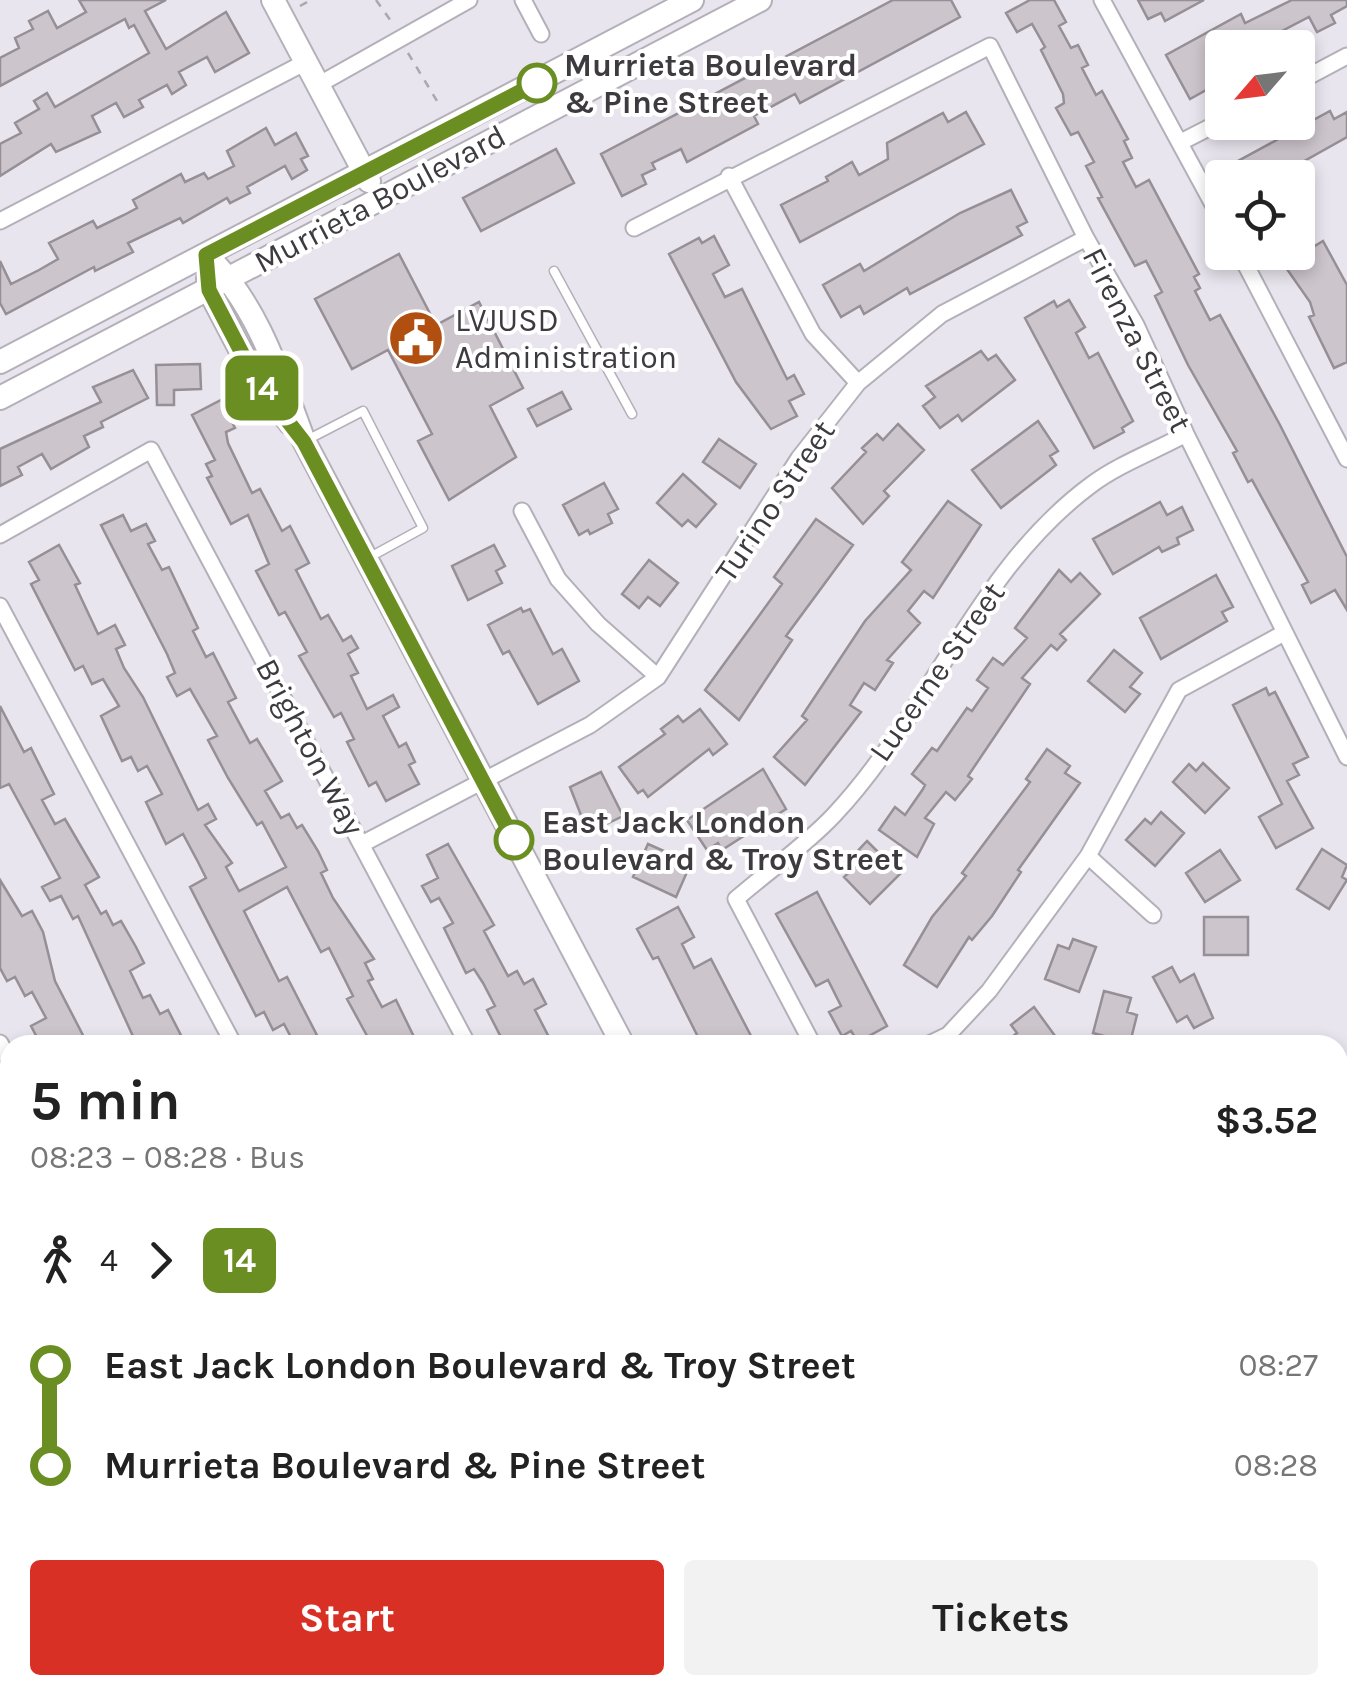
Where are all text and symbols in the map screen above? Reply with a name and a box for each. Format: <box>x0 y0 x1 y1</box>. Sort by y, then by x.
north arrow <box>1205 30 1315 140</box>
map controls <box>1205 30 1315 270</box>
place label: Murrieta Boulevard & Pine Street <box>564 47 857 121</box>
marker: Murrieta Boulevard & Pine Street <box>518 64 556 102</box>
street label: Murrieta Boulevard <box>248 117 512 281</box>
button: locate <box>1205 160 1315 270</box>
street label: Firenza Street <box>1075 242 1199 438</box>
place label: LVJUSD Administration <box>455 302 677 376</box>
public building icon: LVJUSD Administration <box>386 308 446 368</box>
line badge: 14 <box>217 356 307 420</box>
text: 14 <box>245 368 279 409</box>
street label: Turino Street <box>708 413 842 589</box>
street label: Lucerne Street <box>862 575 1012 769</box>
street label: Brighton Way <box>248 652 372 842</box>
place label: East Jack London Boulevard & Troy Street <box>542 804 904 878</box>
marker: East Jack London Boulevard & Troy Street <box>495 821 533 859</box>
text: 5 min <box>30 1069 180 1133</box>
text: $3.52 <box>1215 1098 1318 1143</box>
text: 08:23 – 08:28 · Bus <box>30 1139 305 1176</box>
icon: walk <box>30 1233 85 1288</box>
icon: forward <box>133 1233 188 1288</box>
text: 14 <box>223 1240 256 1281</box>
text: 4 <box>100 1242 118 1279</box>
text: East Jack London Boulevard & Troy Street <box>104 1343 856 1388</box>
text: 08:27 <box>1238 1347 1318 1384</box>
text: Murrieta Boulevard & Pine Street <box>104 1443 705 1488</box>
text: 08:28 <box>1234 1447 1318 1484</box>
button: Start <box>30 1560 664 1675</box>
button: Tickets <box>684 1560 1318 1675</box>

